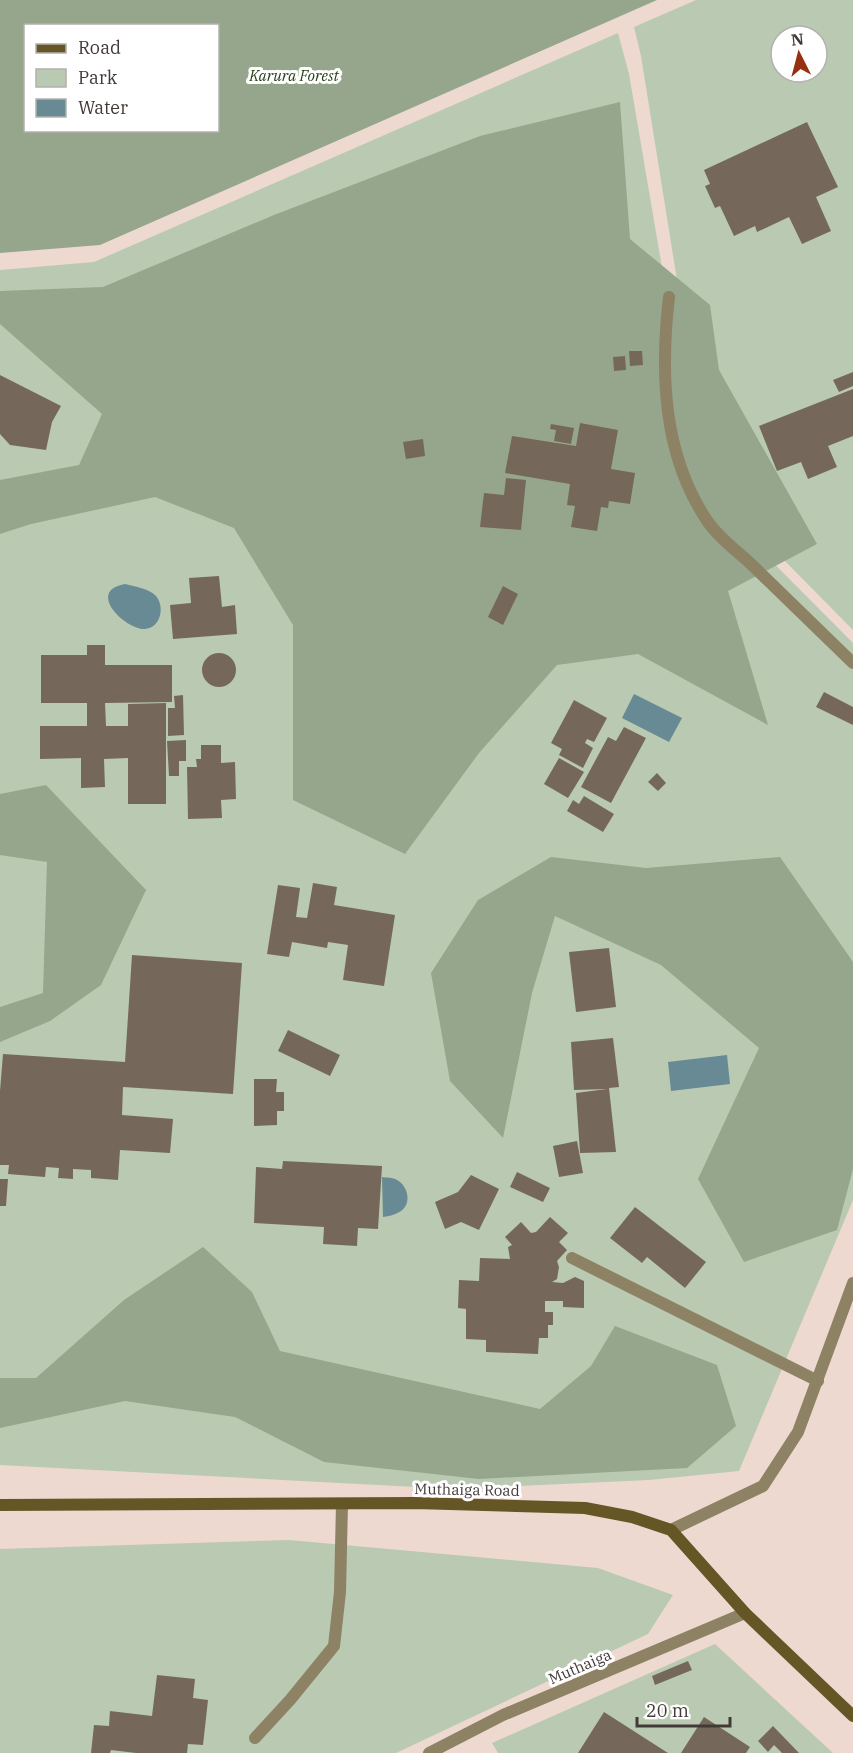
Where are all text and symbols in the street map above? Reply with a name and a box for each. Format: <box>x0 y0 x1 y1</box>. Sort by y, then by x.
legend <box>24 24 219 132</box>
north arrow <box>769 24 829 84</box>
text: N <box>790 28 805 50</box>
text: Road <box>78 36 121 59</box>
text: Park <box>78 66 118 89</box>
park label: Karura Forest <box>248 66 339 85</box>
text: Water <box>78 96 128 119</box>
street label: Muthaiga Road <box>414 1479 520 1500</box>
street label: Muthaiga <box>546 1645 614 1688</box>
scale bar <box>637 1690 730 1728</box>
text: 20 m <box>646 1699 689 1722</box>

